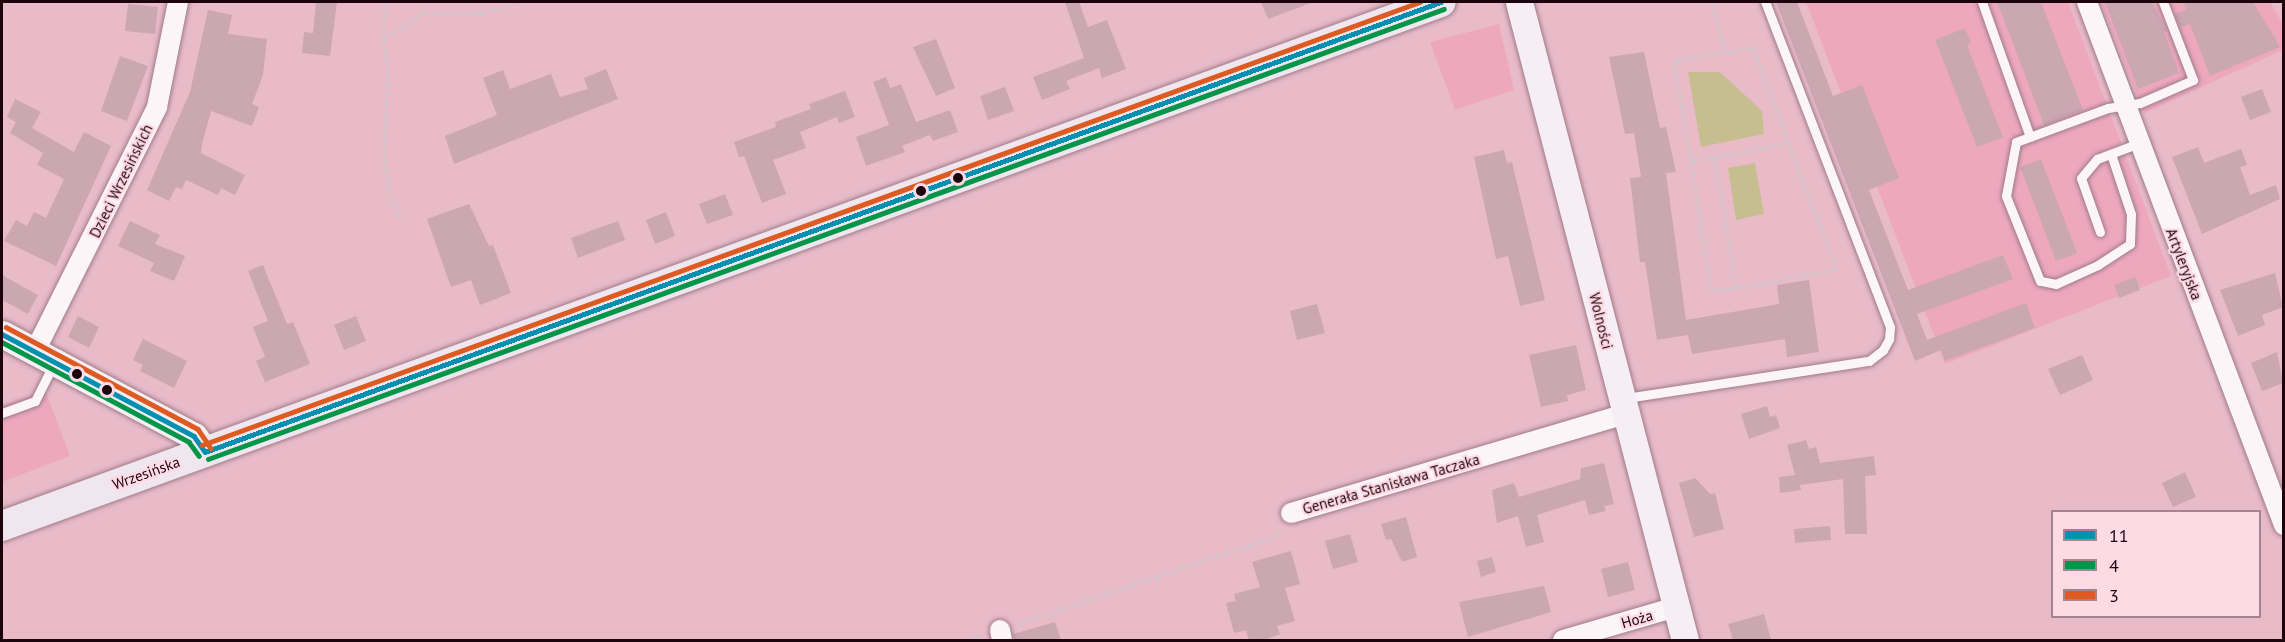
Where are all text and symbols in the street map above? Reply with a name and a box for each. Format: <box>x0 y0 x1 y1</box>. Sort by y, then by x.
street label: Dzieci Wrzesińskich <box>86 121 156 241</box>
unlabelled marker <box>952 172 964 184</box>
unlabelled marker <box>915 185 927 197</box>
street label: Artyleryjska <box>2162 226 2206 302</box>
street label: Wolności <box>1585 291 1617 351</box>
unlabelled marker <box>71 368 83 380</box>
unlabelled marker <box>101 384 113 396</box>
street label: Generała Stanisława Taczaka <box>1300 450 1482 518</box>
street label: Wrzesińska <box>110 452 182 494</box>
legend <box>2051 510 2261 618</box>
text: 11 <box>2109 524 2129 547</box>
text: 4 <box>2109 554 2119 577</box>
text: 3 <box>2109 584 2119 607</box>
street label: Hoża <box>1619 606 1655 632</box>

